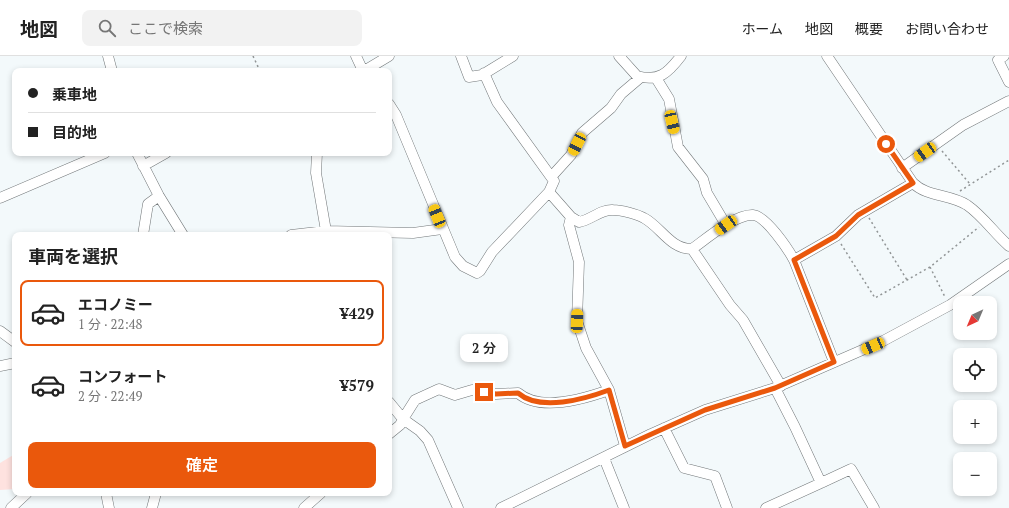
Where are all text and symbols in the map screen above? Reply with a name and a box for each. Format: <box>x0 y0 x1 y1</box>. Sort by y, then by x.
search box <box>82 10 362 46</box>
text: 地図 <box>20 16 58 41</box>
icon: search <box>96 17 118 39</box>
text: ここで検索 <box>128 18 203 38</box>
text: ホーム <box>741 19 783 38</box>
text: 地図 <box>805 19 833 38</box>
text: 概要 <box>855 19 883 38</box>
text: お問い合わせ <box>905 19 989 38</box>
text: 乗車地 <box>52 84 97 104</box>
car <box>663 109 681 135</box>
text: 目的地 <box>52 122 97 142</box>
car <box>566 131 588 157</box>
route start <box>877 135 895 153</box>
car <box>912 140 938 164</box>
car <box>427 203 447 229</box>
car <box>713 213 739 237</box>
text: 車両を選択 <box>28 244 118 268</box>
text: エコノミー <box>78 294 153 314</box>
icon: car <box>30 295 66 331</box>
north arrow <box>953 296 997 340</box>
map controls <box>953 296 997 496</box>
text: ¥429 <box>340 303 374 323</box>
car <box>571 309 583 333</box>
text: 1 分 · 22:48 <box>78 315 143 333</box>
callout: 2 分 <box>460 334 508 362</box>
car <box>860 336 886 356</box>
text: 2 分 <box>472 339 496 357</box>
button: locate <box>953 348 997 392</box>
text: コンフォート <box>78 366 168 386</box>
icon: car <box>30 367 66 403</box>
text: ¥579 <box>340 375 374 395</box>
route end <box>475 383 493 401</box>
text: 2 分 · 22:49 <box>78 387 143 405</box>
button: + <box>953 400 997 444</box>
button: 確定 <box>28 442 376 488</box>
button: − <box>953 452 997 496</box>

